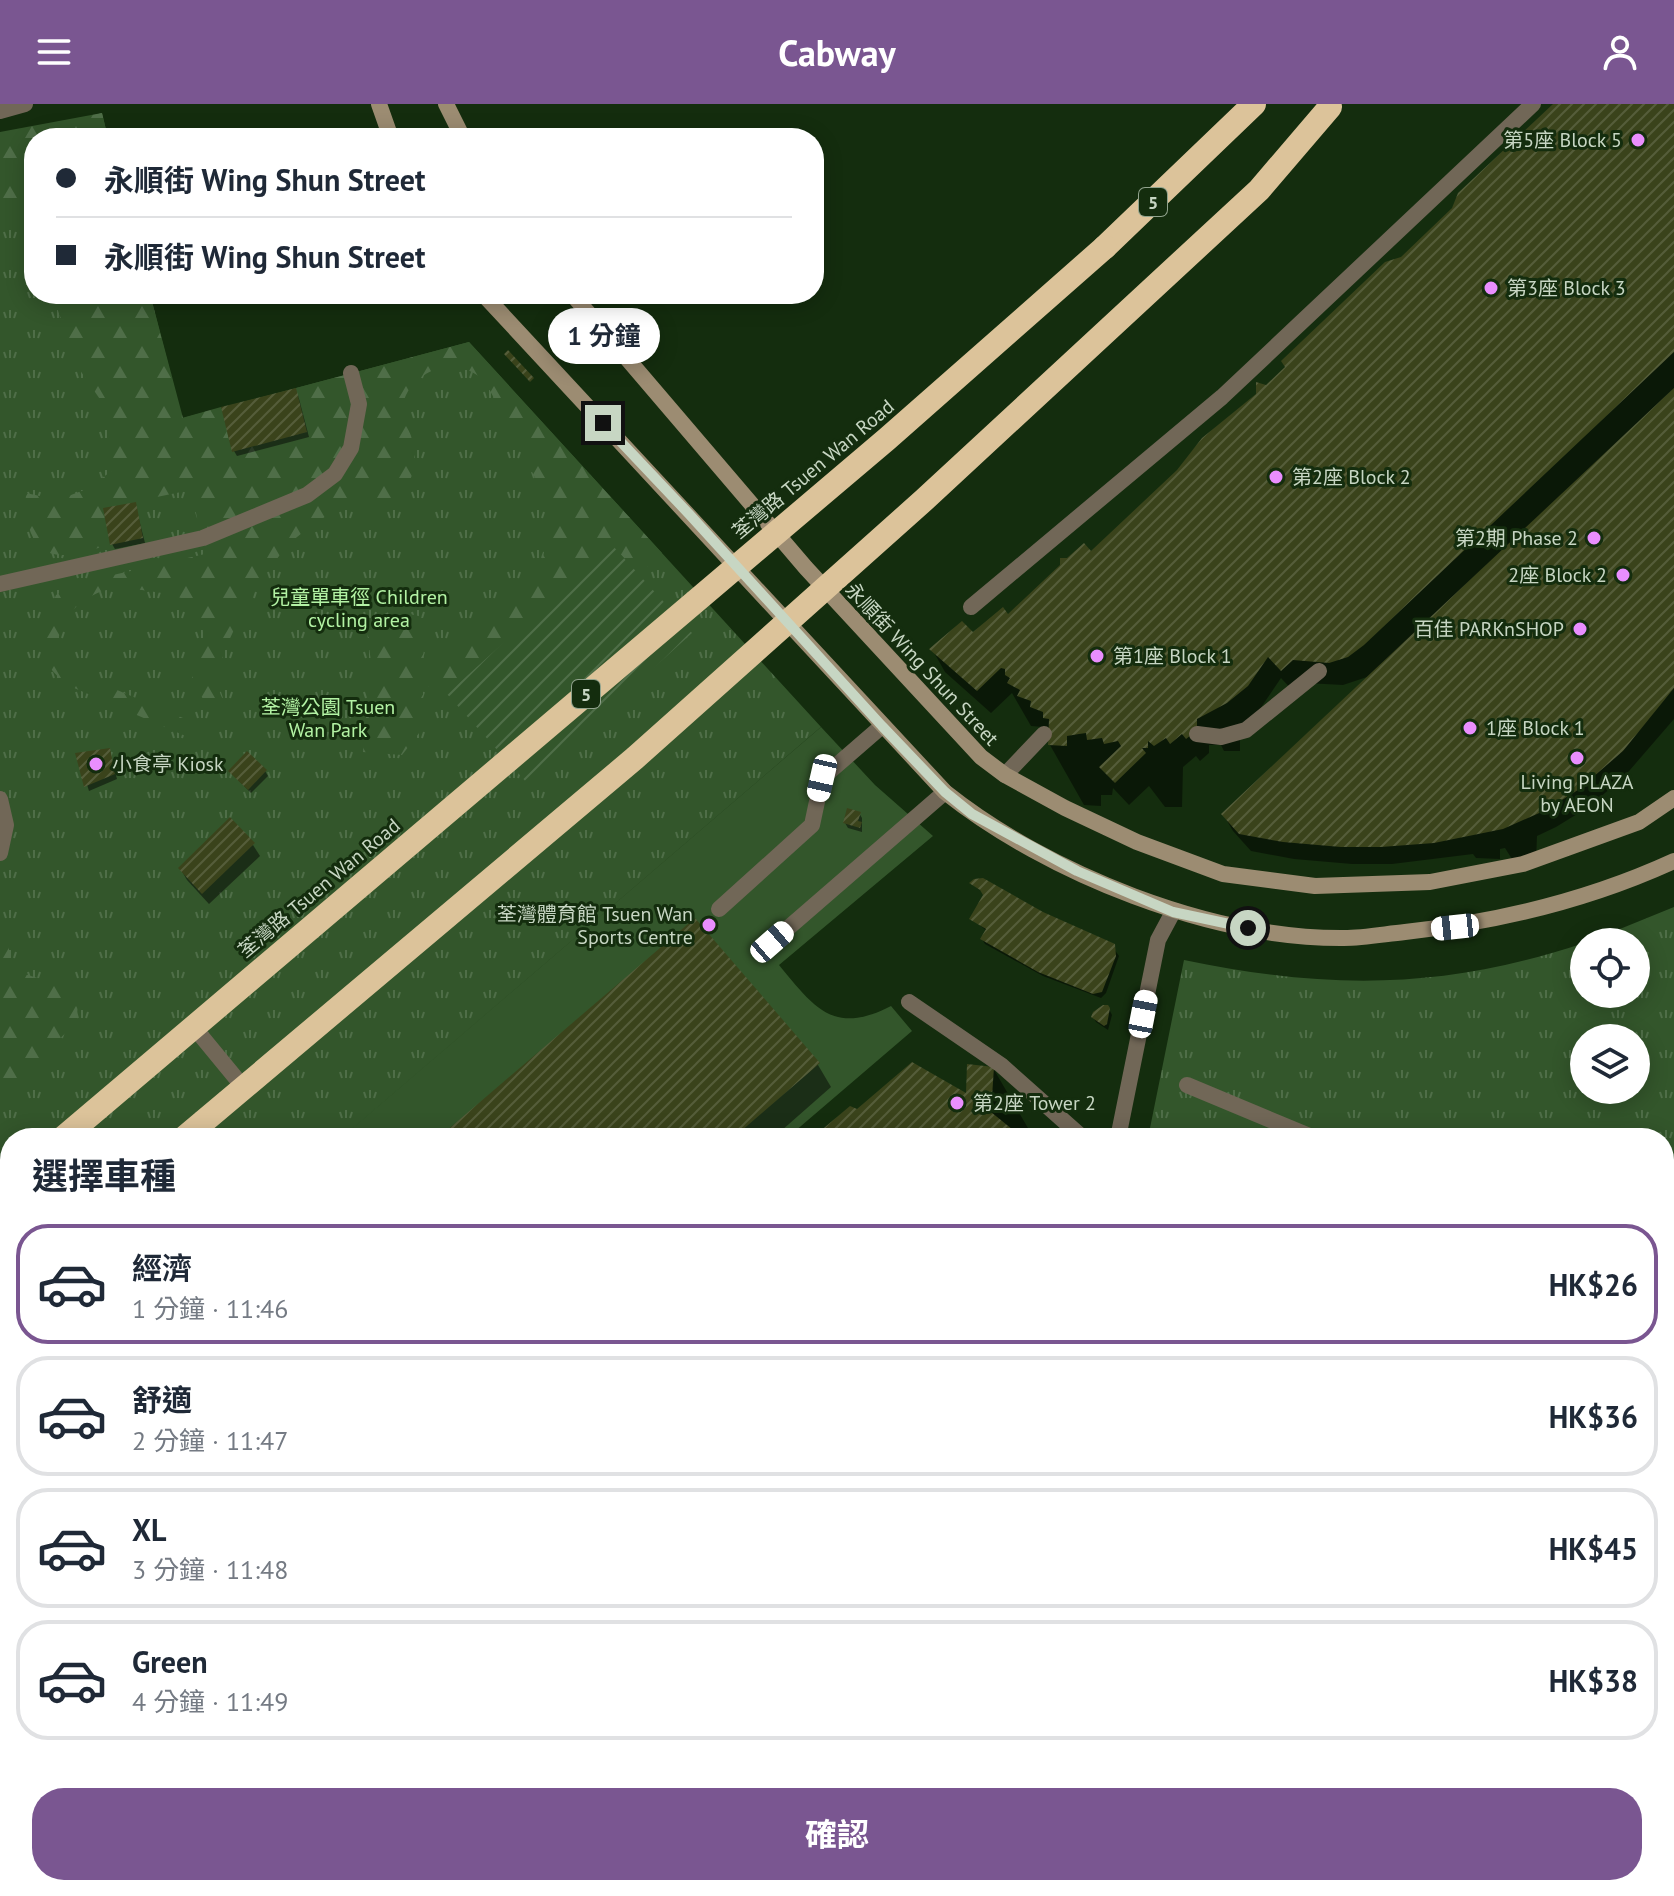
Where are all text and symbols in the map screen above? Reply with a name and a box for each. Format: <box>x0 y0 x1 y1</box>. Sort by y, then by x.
text: Cabway <box>778 29 896 76</box>
icon: menu <box>32 30 76 74</box>
icon: person <box>1598 30 1642 74</box>
place label: 第5座 Block 5 <box>1503 127 1622 153</box>
marker: 第5座 Block 5 <box>1629 131 1647 149</box>
text: 永順街 Wing Shun Street <box>104 160 426 199</box>
road number: 5 <box>1139 188 1167 216</box>
text: 永順街 Wing Shun Street <box>104 237 426 276</box>
place label: 第3座 Block 3 <box>1507 275 1626 301</box>
marker: 第3座 Block 3 <box>1482 279 1500 297</box>
callout: 1 分鐘 <box>547 307 659 363</box>
text: 1 分鐘 <box>567 319 641 352</box>
street label: 荃灣路 Tsuen Wan Road <box>727 394 899 544</box>
route end <box>585 405 621 441</box>
place label: 第2座 Block 2 <box>1292 464 1411 490</box>
marker: 第2座 Block 2 <box>1267 468 1285 486</box>
place label: 第2期 Phase 2 <box>1455 525 1578 551</box>
marker: 第2期 Phase 2 <box>1585 529 1603 547</box>
place label: 2座 Block 2 <box>1508 562 1607 588</box>
marker: 2座 Block 2 <box>1614 566 1632 584</box>
street label: 永順街 Wing Shun Street <box>840 577 1005 751</box>
park label: 兒童單車徑 Children cycling area <box>270 584 448 633</box>
place label: 百佳 PARKnSHOP <box>1414 616 1564 642</box>
marker: 百佳 PARKnSHOP <box>1571 620 1589 638</box>
place label: 第1座 Block 1 <box>1113 643 1232 669</box>
marker: 第1座 Block 1 <box>1088 647 1106 665</box>
road number: 5 <box>572 680 600 708</box>
park label: 荃灣公園 Tsuen Wan Park <box>261 694 395 743</box>
place label: 1座 Block 1 <box>1486 715 1585 741</box>
marker: 1座 Block 1 <box>1461 719 1479 737</box>
marker: Living PLAZA by AEON <box>1568 749 1586 767</box>
place label: 小食亭 Kiosk <box>112 751 224 777</box>
car <box>805 752 839 804</box>
marker: 小食亭 Kiosk <box>87 755 105 773</box>
place label: Living PLAZA by AEON <box>1521 769 1634 818</box>
street label: 荃灣路 Tsuen Wan Road <box>233 813 405 963</box>
place label: 荃灣體育館 Tsuen Wan Sports Centre <box>497 901 693 950</box>
route start <box>1230 910 1266 946</box>
car <box>1430 913 1480 941</box>
marker: 荃灣體育館 Tsuen Wan Sports Centre <box>700 916 718 934</box>
car <box>746 917 798 967</box>
map controls <box>1570 928 1650 1104</box>
button: locate <box>1570 928 1650 1008</box>
car <box>1127 988 1159 1040</box>
button: layers <box>1570 1024 1650 1104</box>
place label: 第2座 Tower 2 <box>973 1090 1096 1116</box>
marker: 第2座 Tower 2 <box>948 1094 966 1112</box>
text: 選擇車種 <box>32 1152 176 1199</box>
icon: car <box>36 1248 108 1320</box>
text: 經濟 <box>132 1248 192 1287</box>
text: HK$26 <box>1549 1265 1638 1304</box>
text: 1 分鐘 · 11:46 <box>132 1292 288 1325</box>
icon: car <box>36 1380 108 1452</box>
text: 舒適 <box>132 1380 192 1419</box>
text: HK$36 <box>1549 1397 1638 1436</box>
text: 2 分鐘 · 11:47 <box>132 1424 288 1457</box>
text: XL <box>132 1510 166 1549</box>
icon: car <box>36 1512 108 1584</box>
text: HK$45 <box>1549 1529 1638 1568</box>
text: 3 分鐘 · 11:48 <box>132 1553 288 1586</box>
text: Green <box>132 1642 207 1681</box>
icon: car <box>36 1644 108 1716</box>
text: HK$38 <box>1549 1661 1638 1700</box>
text: 4 分鐘 · 11:49 <box>132 1685 288 1718</box>
button: 確認 <box>32 1788 1642 1880</box>

